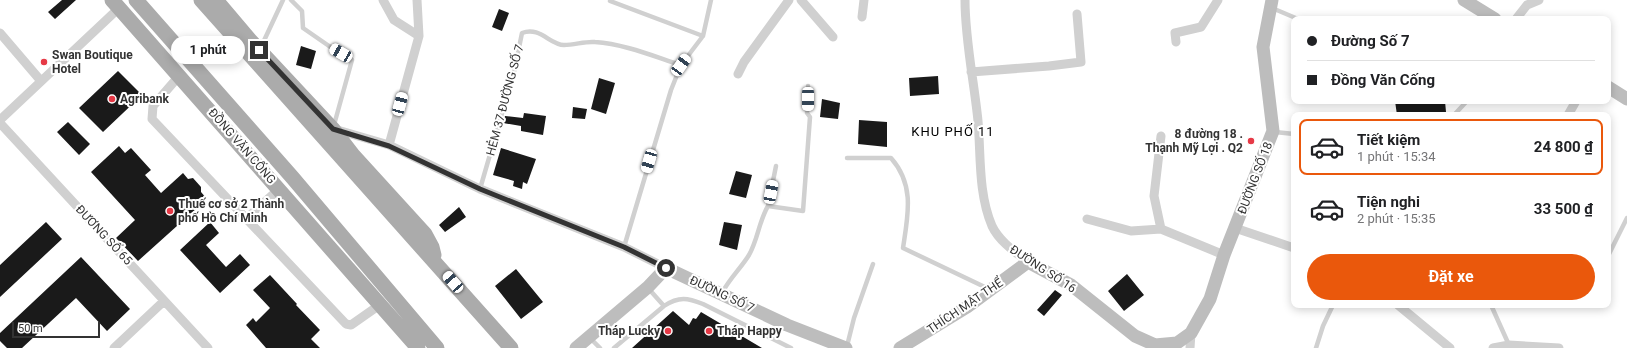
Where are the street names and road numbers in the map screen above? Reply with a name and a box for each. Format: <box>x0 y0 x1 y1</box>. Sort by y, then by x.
street label: HẺM 37 ĐƯỜNG SỐ 7 <box>481 42 527 157</box>
street label: ĐỒNG VĂN CỐNG <box>205 104 280 187</box>
street label: ĐƯỜNG SỐ 18 <box>1233 139 1275 216</box>
street label: ĐƯƠNG SỐ 65 <box>73 201 137 268</box>
street label: ĐƯỜNG SỐ 16 <box>1007 241 1080 296</box>
street label: ĐƯỜNG SỐ 7 <box>688 271 758 315</box>
street label: THÍCH MẬT THỂ <box>923 274 1006 336</box>

